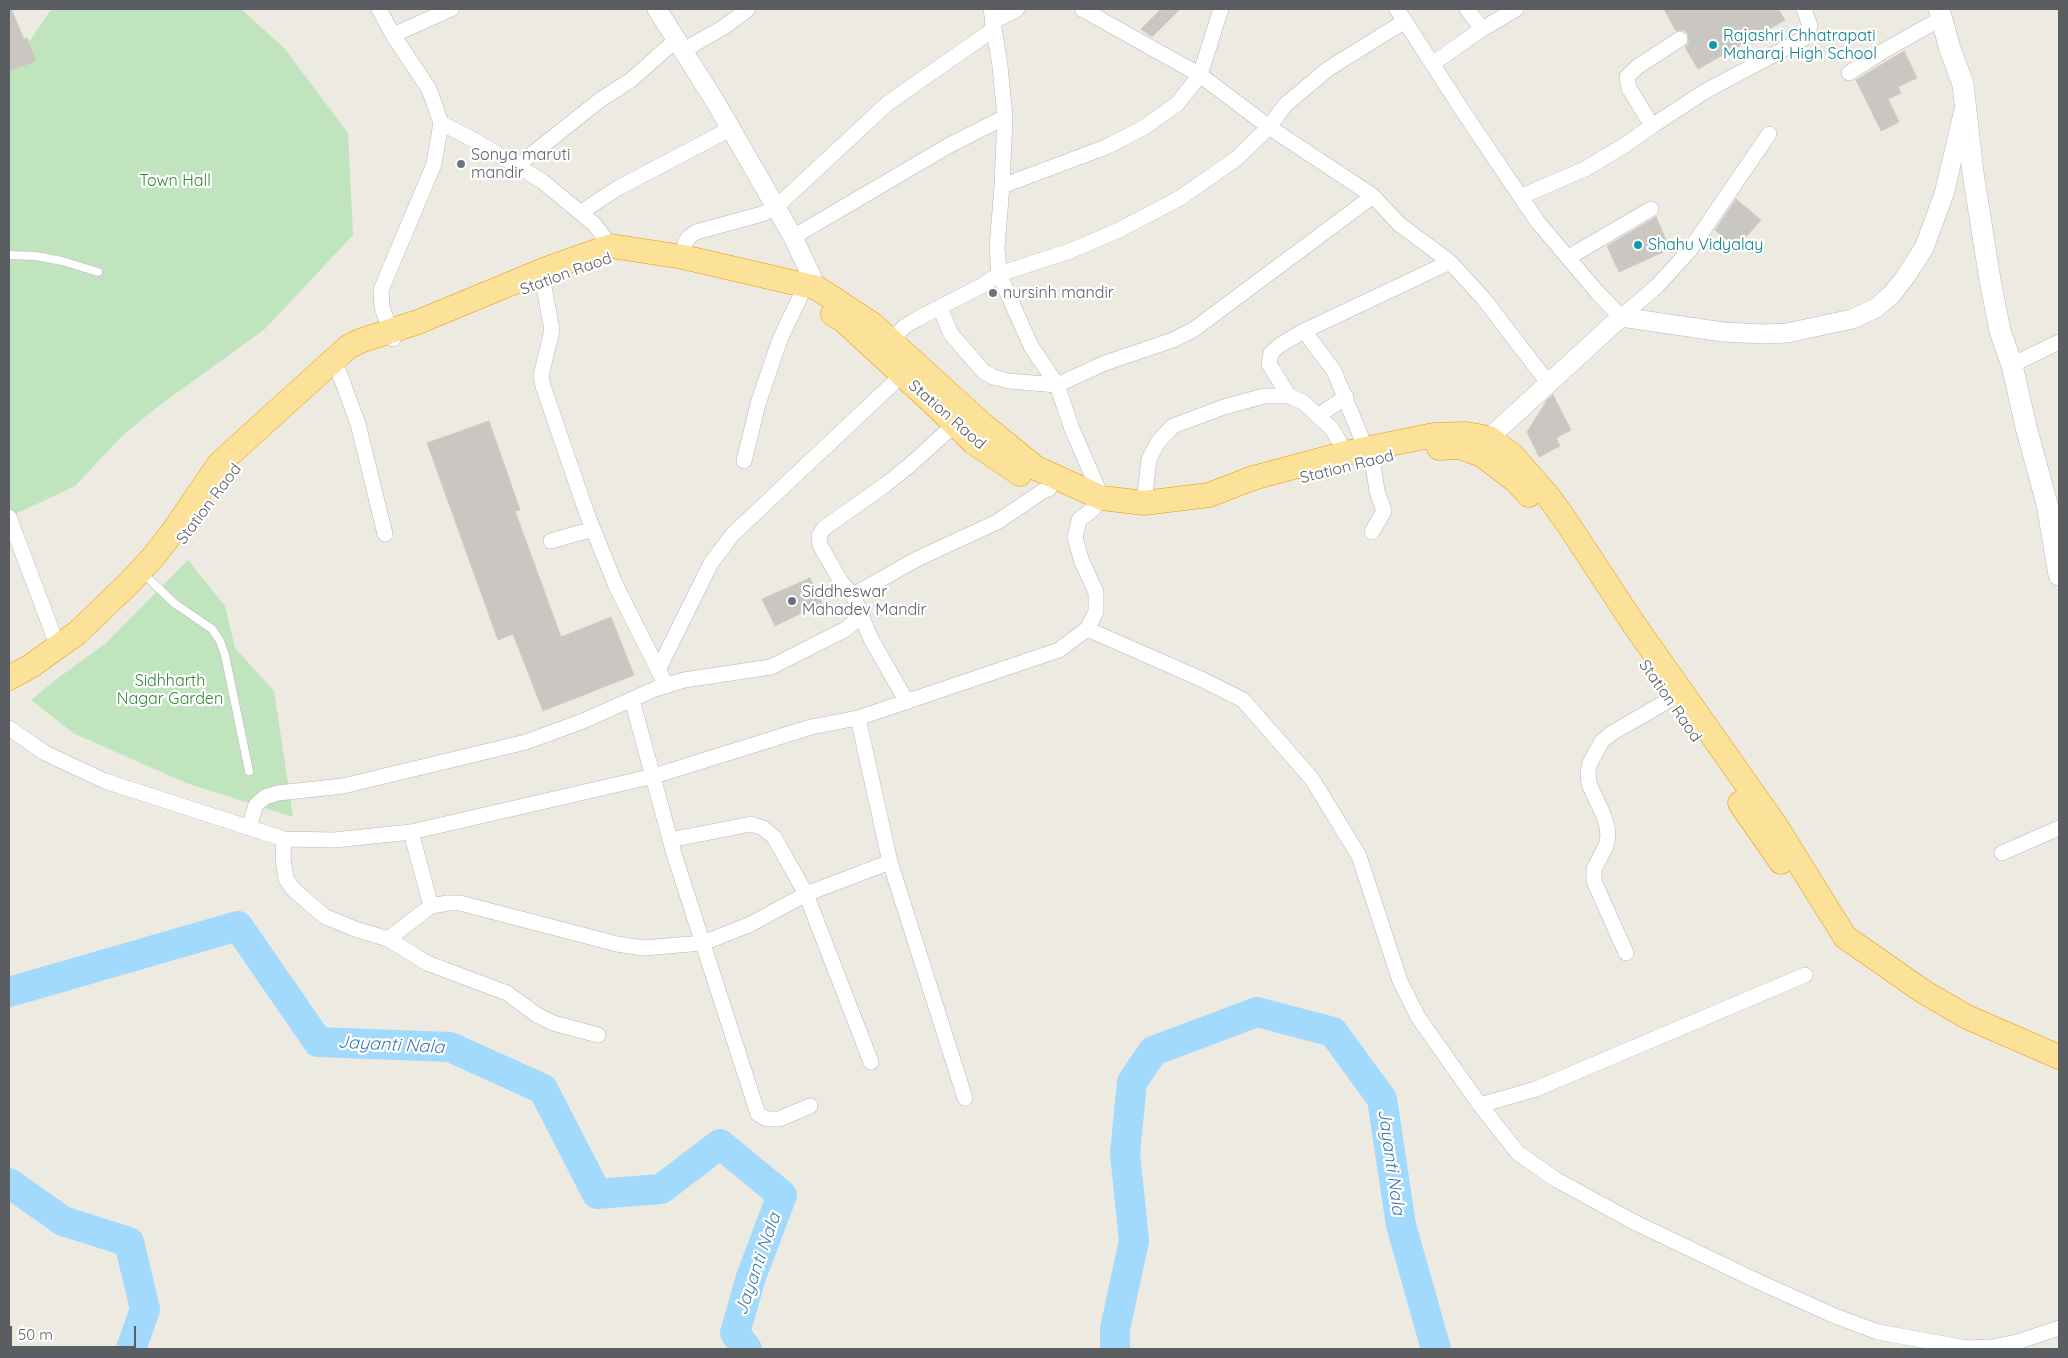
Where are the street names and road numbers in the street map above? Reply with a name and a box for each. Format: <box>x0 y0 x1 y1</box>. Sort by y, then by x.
street label: Station Raod <box>518 249 614 299</box>
street label: Station Raod <box>904 376 990 454</box>
street label: Station Raod <box>1298 446 1396 488</box>
street label: Station Raod <box>172 460 246 548</box>
street label: Station Raod <box>1635 656 1705 746</box>

